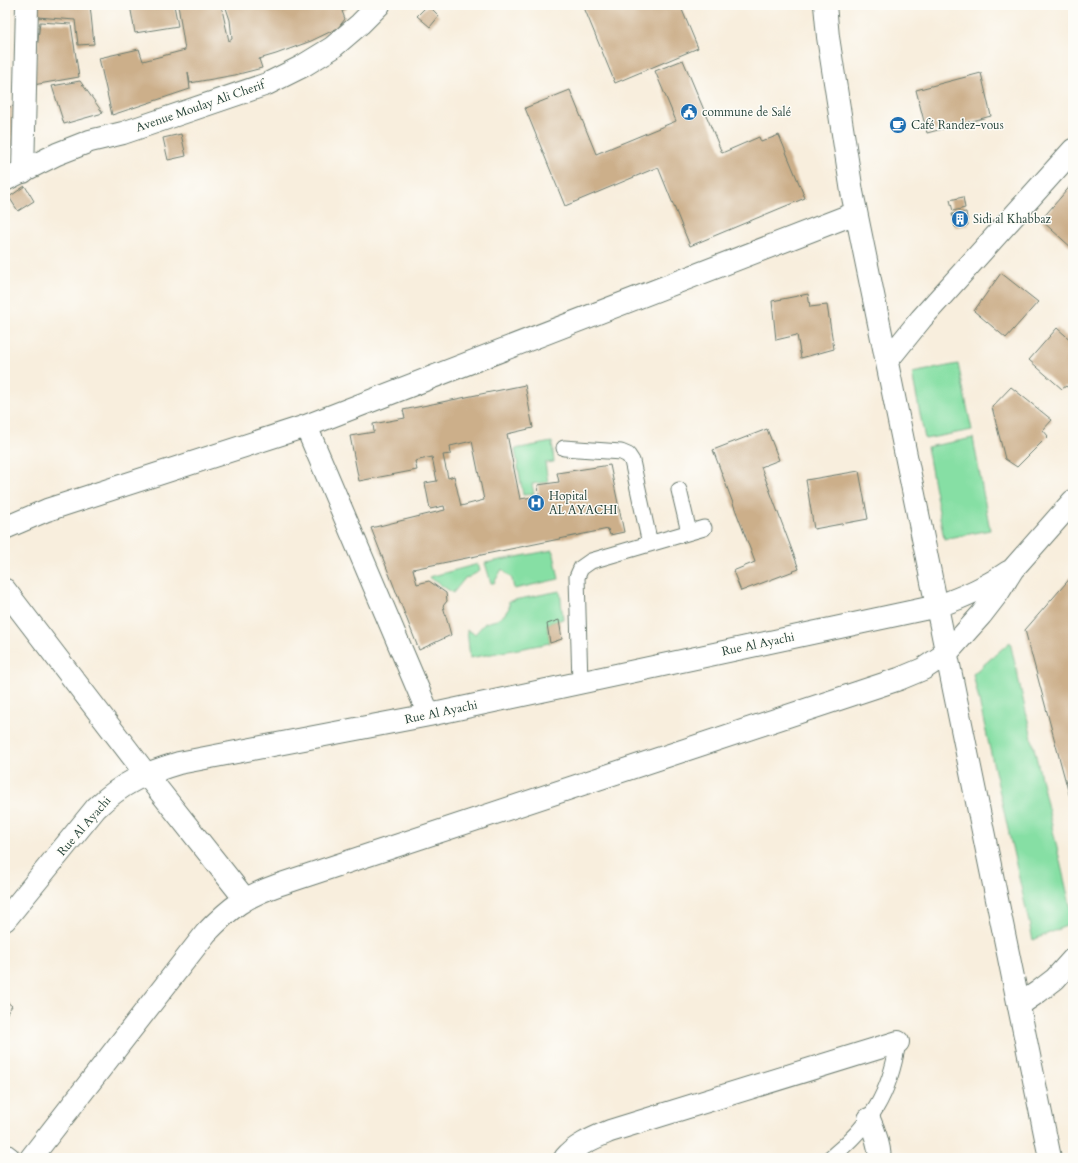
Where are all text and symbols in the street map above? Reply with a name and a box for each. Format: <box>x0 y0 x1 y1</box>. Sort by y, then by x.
street label: Avenue Moulay Ali Cherif <box>134 76 269 136</box>
public building icon: commune de Salé <box>679 102 699 122</box>
place label: commune de Salé <box>702 104 791 120</box>
cafe icon: Café Randez-vous <box>888 115 908 135</box>
place label: Café Randez-vous <box>911 117 1004 133</box>
building icon: Sidi al Khabbaz <box>950 209 970 229</box>
place label: Sidi al Khabbaz <box>973 211 1052 227</box>
place label: Hopital AL AYACHI <box>549 488 617 518</box>
hospital icon: Hopital AL AYACHI <box>526 493 546 513</box>
street label: Rue Al Ayachi <box>720 628 796 660</box>
street label: Rue Al Ayachi <box>403 696 479 728</box>
street label: Rue Al Ayachi <box>54 792 115 859</box>

